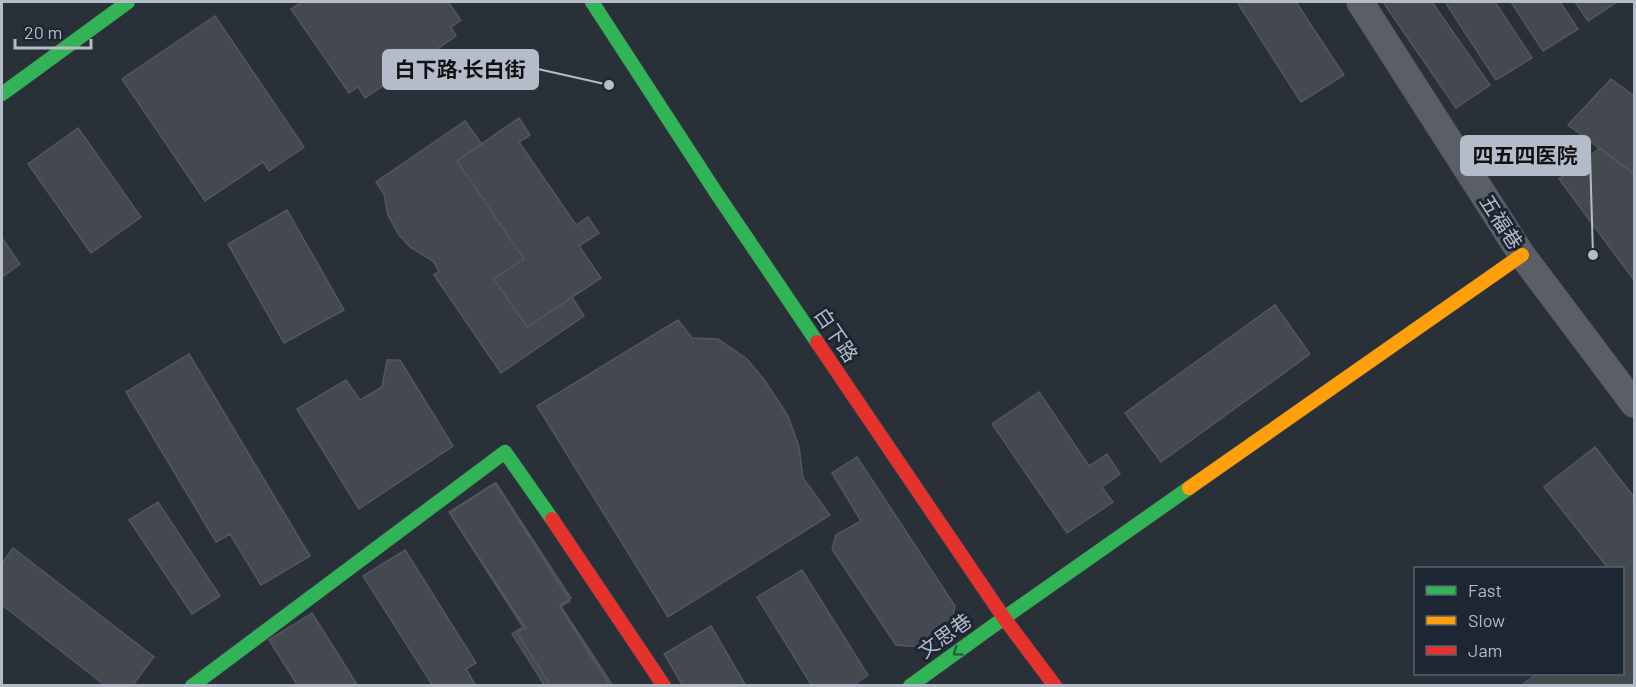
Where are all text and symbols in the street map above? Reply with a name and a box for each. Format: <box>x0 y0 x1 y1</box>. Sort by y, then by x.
scale bar <box>15 12 92 50</box>
text: 20 m <box>24 21 62 43</box>
callout: 白下路·长白街 <box>383 50 538 89</box>
text: 白下路·长白街 <box>395 56 525 81</box>
callout: 四五四医院 <box>1461 136 1590 175</box>
text: 四五四医院 <box>1473 142 1578 167</box>
street label: 五福巷 <box>1475 190 1528 253</box>
street label: 白下路 <box>810 303 864 366</box>
legend <box>1414 567 1624 675</box>
text: Fast <box>1468 579 1502 601</box>
street label: 文思巷 <box>913 608 976 663</box>
text: Slow <box>1468 609 1505 631</box>
text: Jam <box>1468 639 1502 661</box>
one-way arrow <box>952 645 963 656</box>

